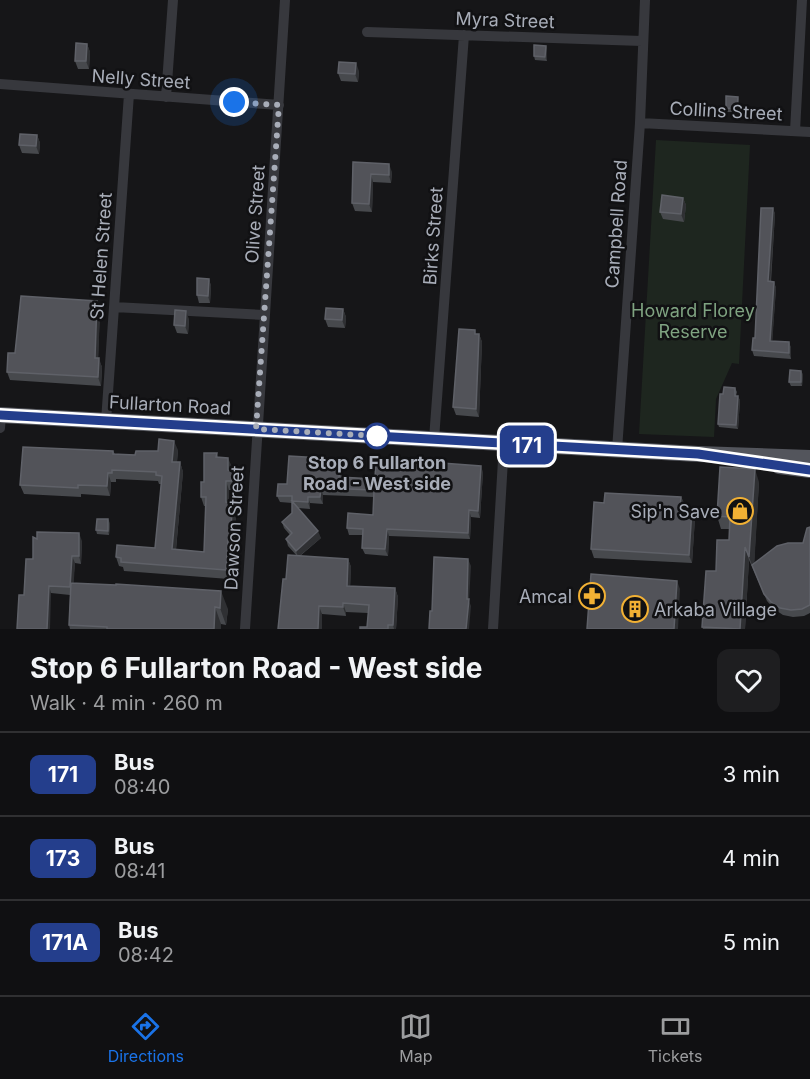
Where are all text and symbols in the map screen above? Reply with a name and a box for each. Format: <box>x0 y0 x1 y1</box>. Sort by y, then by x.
street label: Myra Street <box>455 8 555 32</box>
street label: Nelly Street <box>91 65 191 93</box>
your location <box>219 87 249 117</box>
street label: Collins Street <box>669 98 783 124</box>
street label: Campbell Road <box>601 159 631 289</box>
street label: Olive Street <box>241 164 269 264</box>
street label: Birks Street <box>419 186 447 286</box>
street label: St Helen Street <box>86 191 116 320</box>
park label: Howard Florey Reserve <box>631 300 755 342</box>
street label: Fullarton Road <box>108 391 232 419</box>
marker: Stop 6 Fullarton Road - West side <box>364 423 390 449</box>
line badge: 171 <box>492 426 562 464</box>
text: 171 <box>512 433 542 458</box>
place label: Stop 6 Fullarton Road - West side <box>303 452 451 494</box>
street label: Dawson Street <box>220 465 248 591</box>
shop icon: Sip'n Save <box>725 496 755 526</box>
place label: Sip'n Save <box>631 501 720 522</box>
pharmacy icon: Amcal <box>577 581 607 611</box>
place label: Amcal <box>519 586 572 607</box>
building icon: Arkaba Village <box>620 594 650 624</box>
place label: Arkaba Village <box>654 599 777 620</box>
button: heart <box>717 649 780 712</box>
text: Stop 6 Fullarton Road - West side <box>30 651 482 685</box>
text: Walk · 4 min · 260 m <box>30 691 223 715</box>
text: Bus <box>114 749 155 775</box>
text: 3 min <box>723 761 780 787</box>
text: 171 <box>48 762 78 787</box>
text: 08:40 <box>114 775 170 799</box>
text: Bus <box>114 833 155 859</box>
text: 4 min <box>722 845 780 871</box>
text: 173 <box>46 846 80 871</box>
text: 08:41 <box>114 859 165 883</box>
text: Bus <box>118 917 159 943</box>
text: 5 min <box>723 929 780 955</box>
text: 171A <box>42 930 88 955</box>
text: 08:42 <box>118 943 174 967</box>
tab: Directions <box>108 1010 184 1066</box>
tab: Map <box>399 1010 432 1066</box>
tab: Tickets <box>648 1010 702 1066</box>

